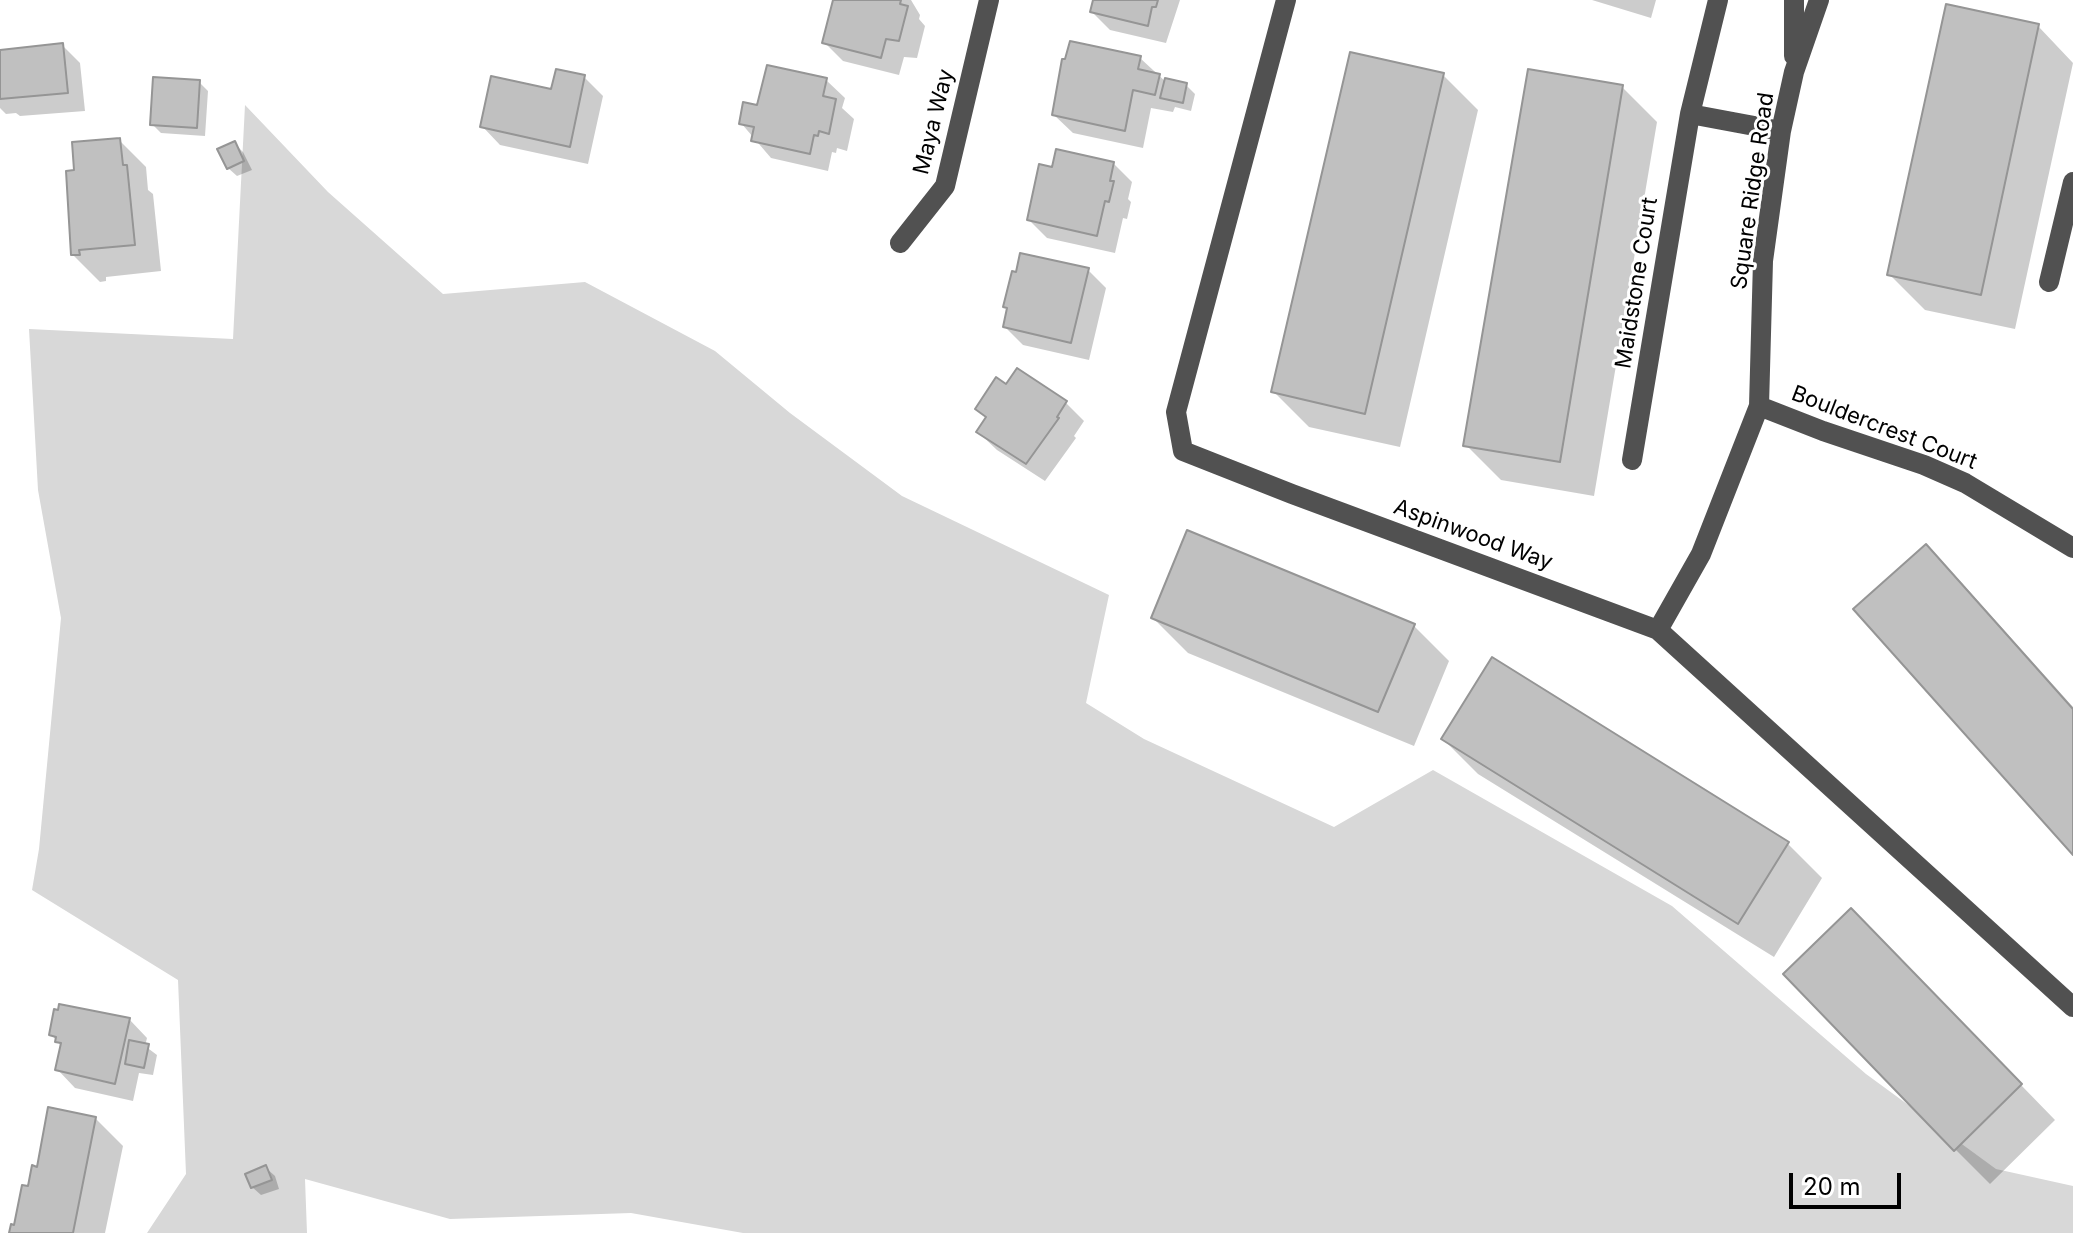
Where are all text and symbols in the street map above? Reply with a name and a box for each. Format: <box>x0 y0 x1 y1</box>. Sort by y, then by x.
street label: Maya Way <box>908 67 960 177</box>
street label: Square Ridge Road <box>1726 91 1780 291</box>
street label: Maidstone Court <box>1610 196 1664 370</box>
street label: Bouldercrest Court <box>1788 380 1980 476</box>
street label: Aspinwood Way <box>1390 494 1556 576</box>
scale bar <box>1793 1157 1905 1207</box>
text: 20 m <box>1803 1172 1861 1201</box>

